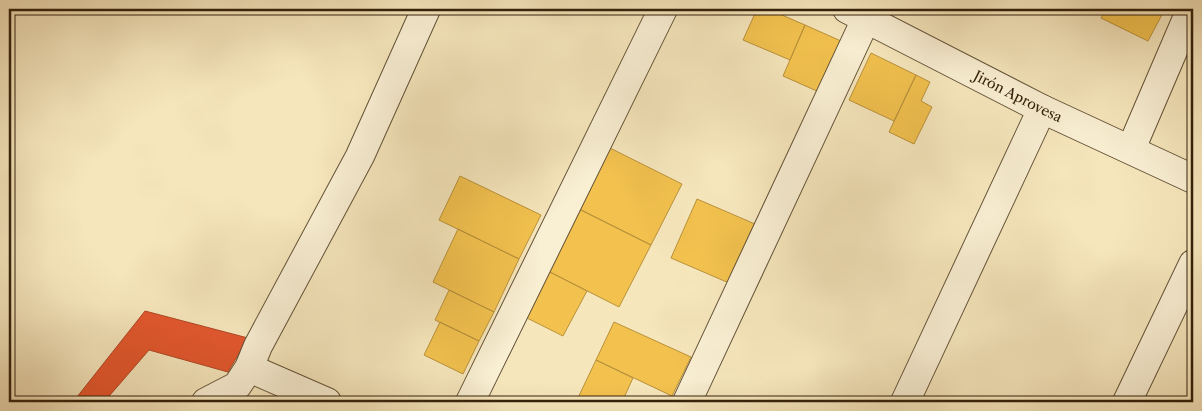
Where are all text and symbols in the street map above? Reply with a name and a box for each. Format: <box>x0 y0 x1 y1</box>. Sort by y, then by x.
street label: Jirón Aprovesa <box>969 66 1066 126</box>

